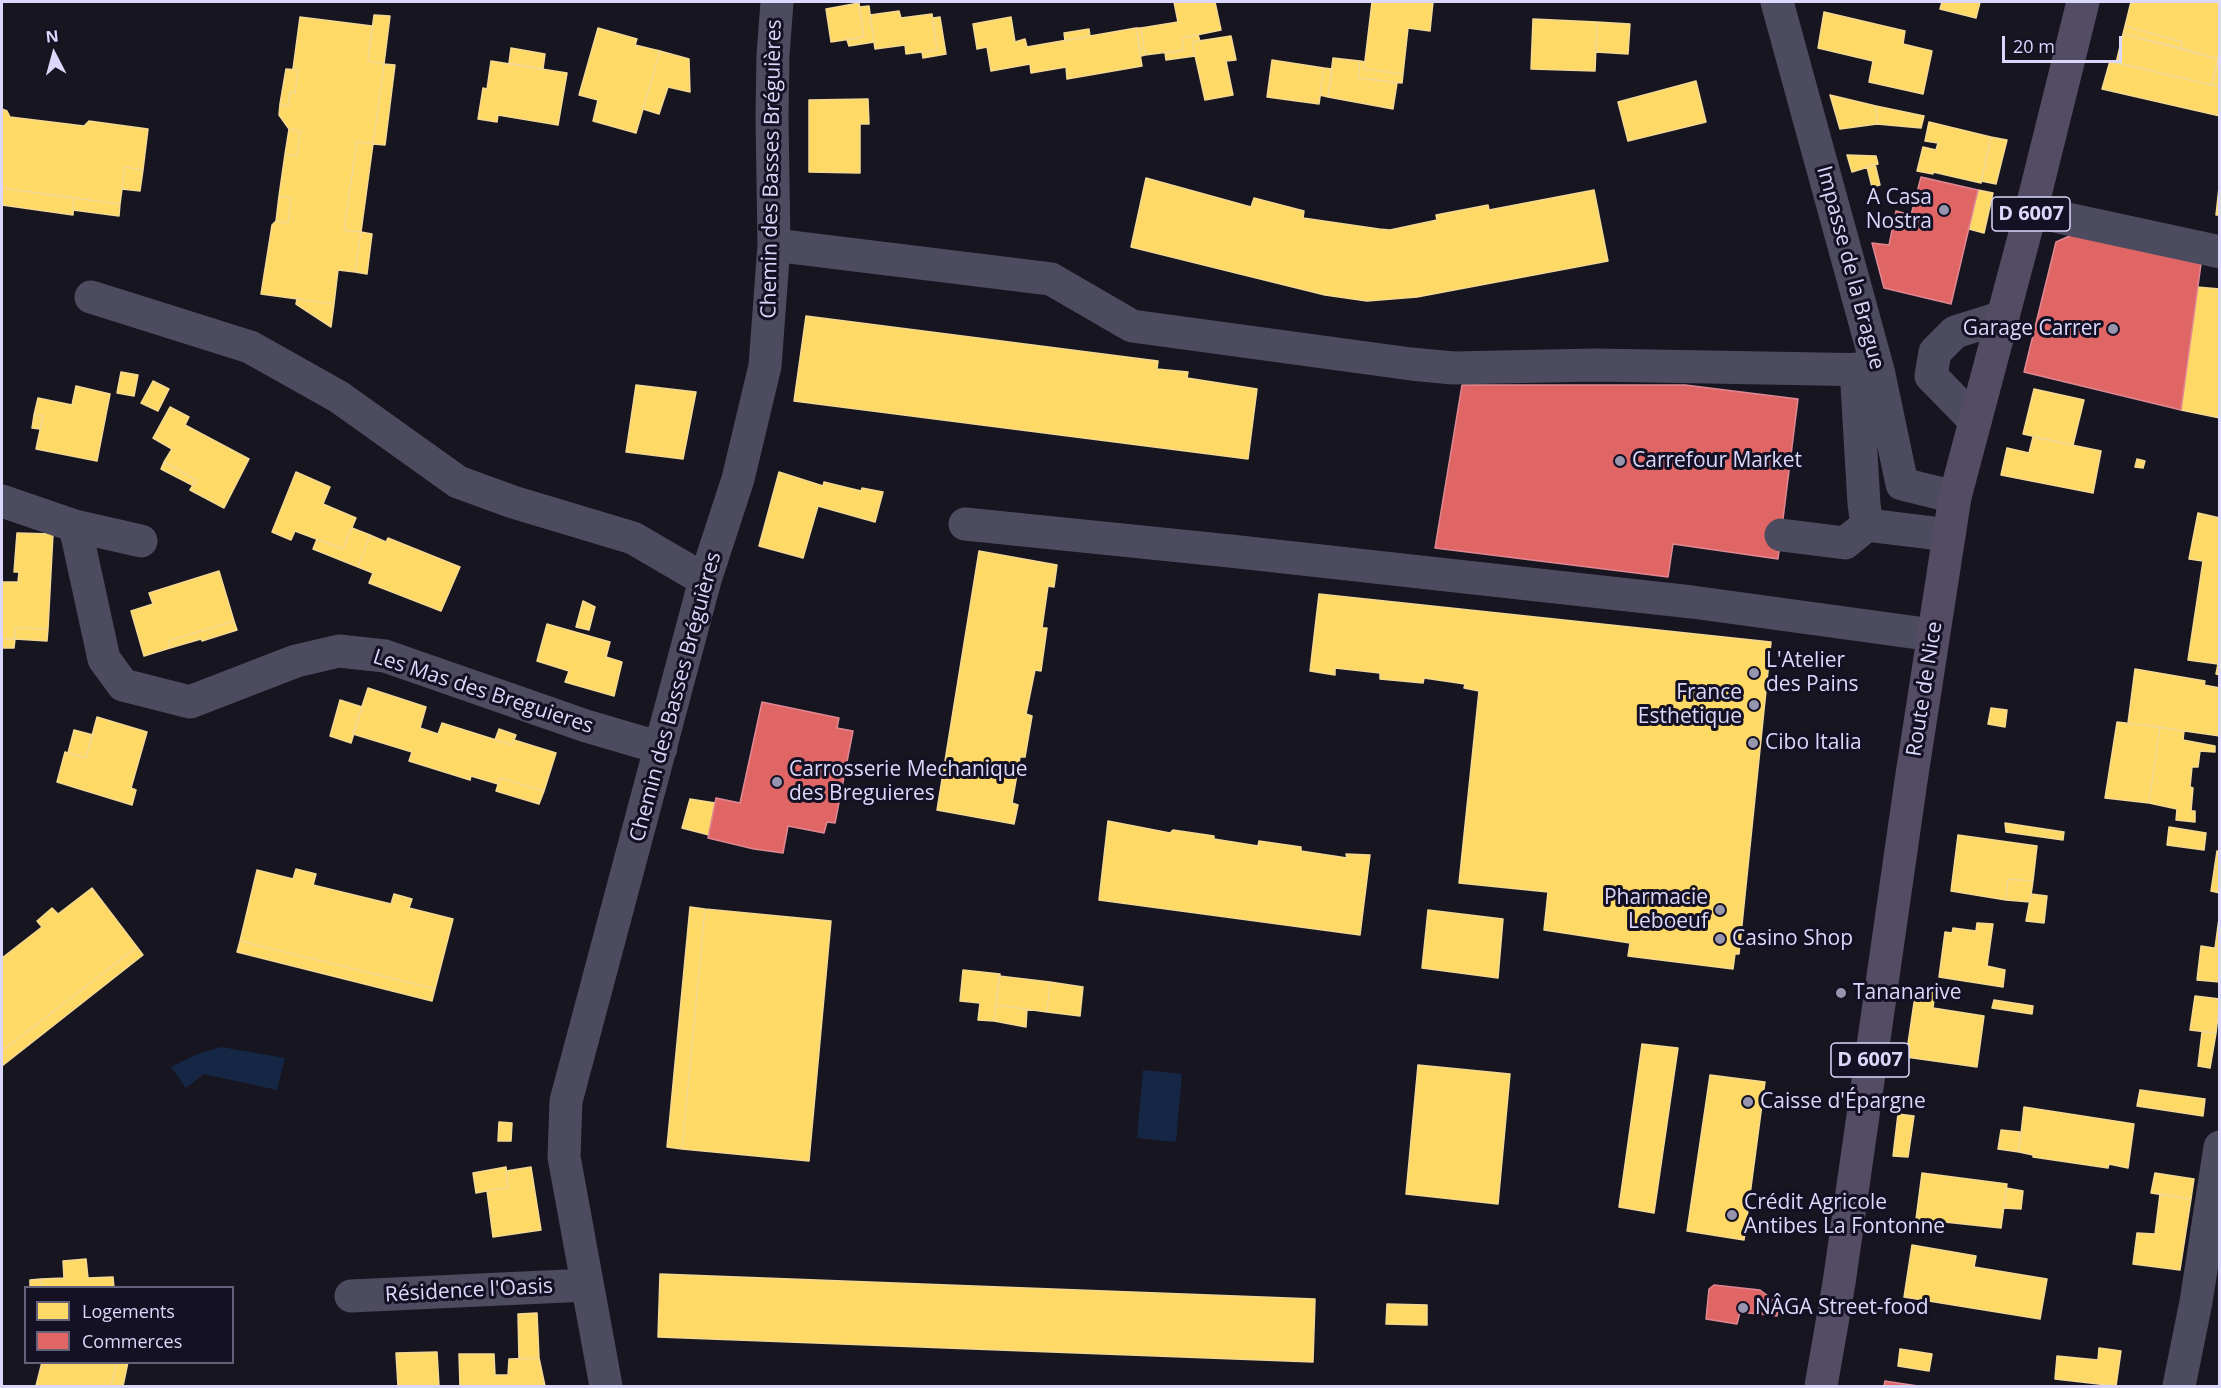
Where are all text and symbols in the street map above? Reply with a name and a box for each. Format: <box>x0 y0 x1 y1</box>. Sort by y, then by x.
street label: Chemin des Basses Bréguières <box>757 19 787 319</box>
north arrow <box>24 24 84 84</box>
text: N <box>44 24 60 48</box>
scale bar <box>2005 24 2125 62</box>
text: 20 m <box>2013 34 2055 58</box>
street label: Impasse de la Brague <box>1811 164 1889 372</box>
place label: A Casa Nostra <box>1866 185 1932 235</box>
road number: D 6007 <box>1992 197 2070 231</box>
marker: A Casa Nostra <box>1937 203 1951 217</box>
place label: Garage Carrer <box>1963 316 2101 342</box>
marker: Garage Carrer <box>2106 322 2120 336</box>
place label: Carrefour Market <box>1632 448 1802 474</box>
marker: Carrefour Market <box>1613 454 1627 468</box>
street label: Chemin des Basses Bréguières <box>625 549 727 845</box>
street label: Route de Nice <box>1902 620 1948 758</box>
street label: Les Mas des Breguieres <box>370 644 596 740</box>
place label: L'Atelier des Pains <box>1766 648 1859 698</box>
marker: L'Atelier des Pains <box>1747 666 1761 680</box>
place label: France Esthetique <box>1638 680 1742 730</box>
marker: France Esthetique <box>1747 698 1761 712</box>
place label: Cibo Italia <box>1765 730 1862 756</box>
marker: Cibo Italia <box>1746 736 1760 750</box>
place label: Carrosserie Mechanique des Breguieres <box>789 757 1028 807</box>
marker: Carrosserie Mechanique des Breguieres <box>770 775 784 789</box>
place label: Pharmacie Leboeuf <box>1604 885 1708 935</box>
marker: Pharmacie Leboeuf <box>1713 903 1727 917</box>
place label: Casino Shop <box>1732 926 1853 952</box>
marker: Casino Shop <box>1713 932 1727 946</box>
place label: Tananarive <box>1853 980 1961 1006</box>
marker: Tananarive <box>1834 986 1848 1000</box>
road number: D 6007 <box>1831 1043 1909 1077</box>
place label: Caisse d'Épargne <box>1760 1089 1926 1115</box>
marker: Caisse d'Épargne <box>1741 1095 1755 1109</box>
place label: Crédit Agricole Antibes La Fontonne <box>1744 1190 1945 1240</box>
marker: Crédit Agricole Antibes La Fontonne <box>1725 1208 1739 1222</box>
street label: Résidence l'Oasis <box>384 1274 554 1308</box>
legend <box>24 1286 234 1364</box>
place label: NÂGA Street-food <box>1755 1295 1929 1321</box>
text: Logements <box>82 1299 175 1323</box>
marker: NÂGA Street-food <box>1736 1301 1750 1315</box>
text: Commerces <box>82 1329 182 1353</box>

